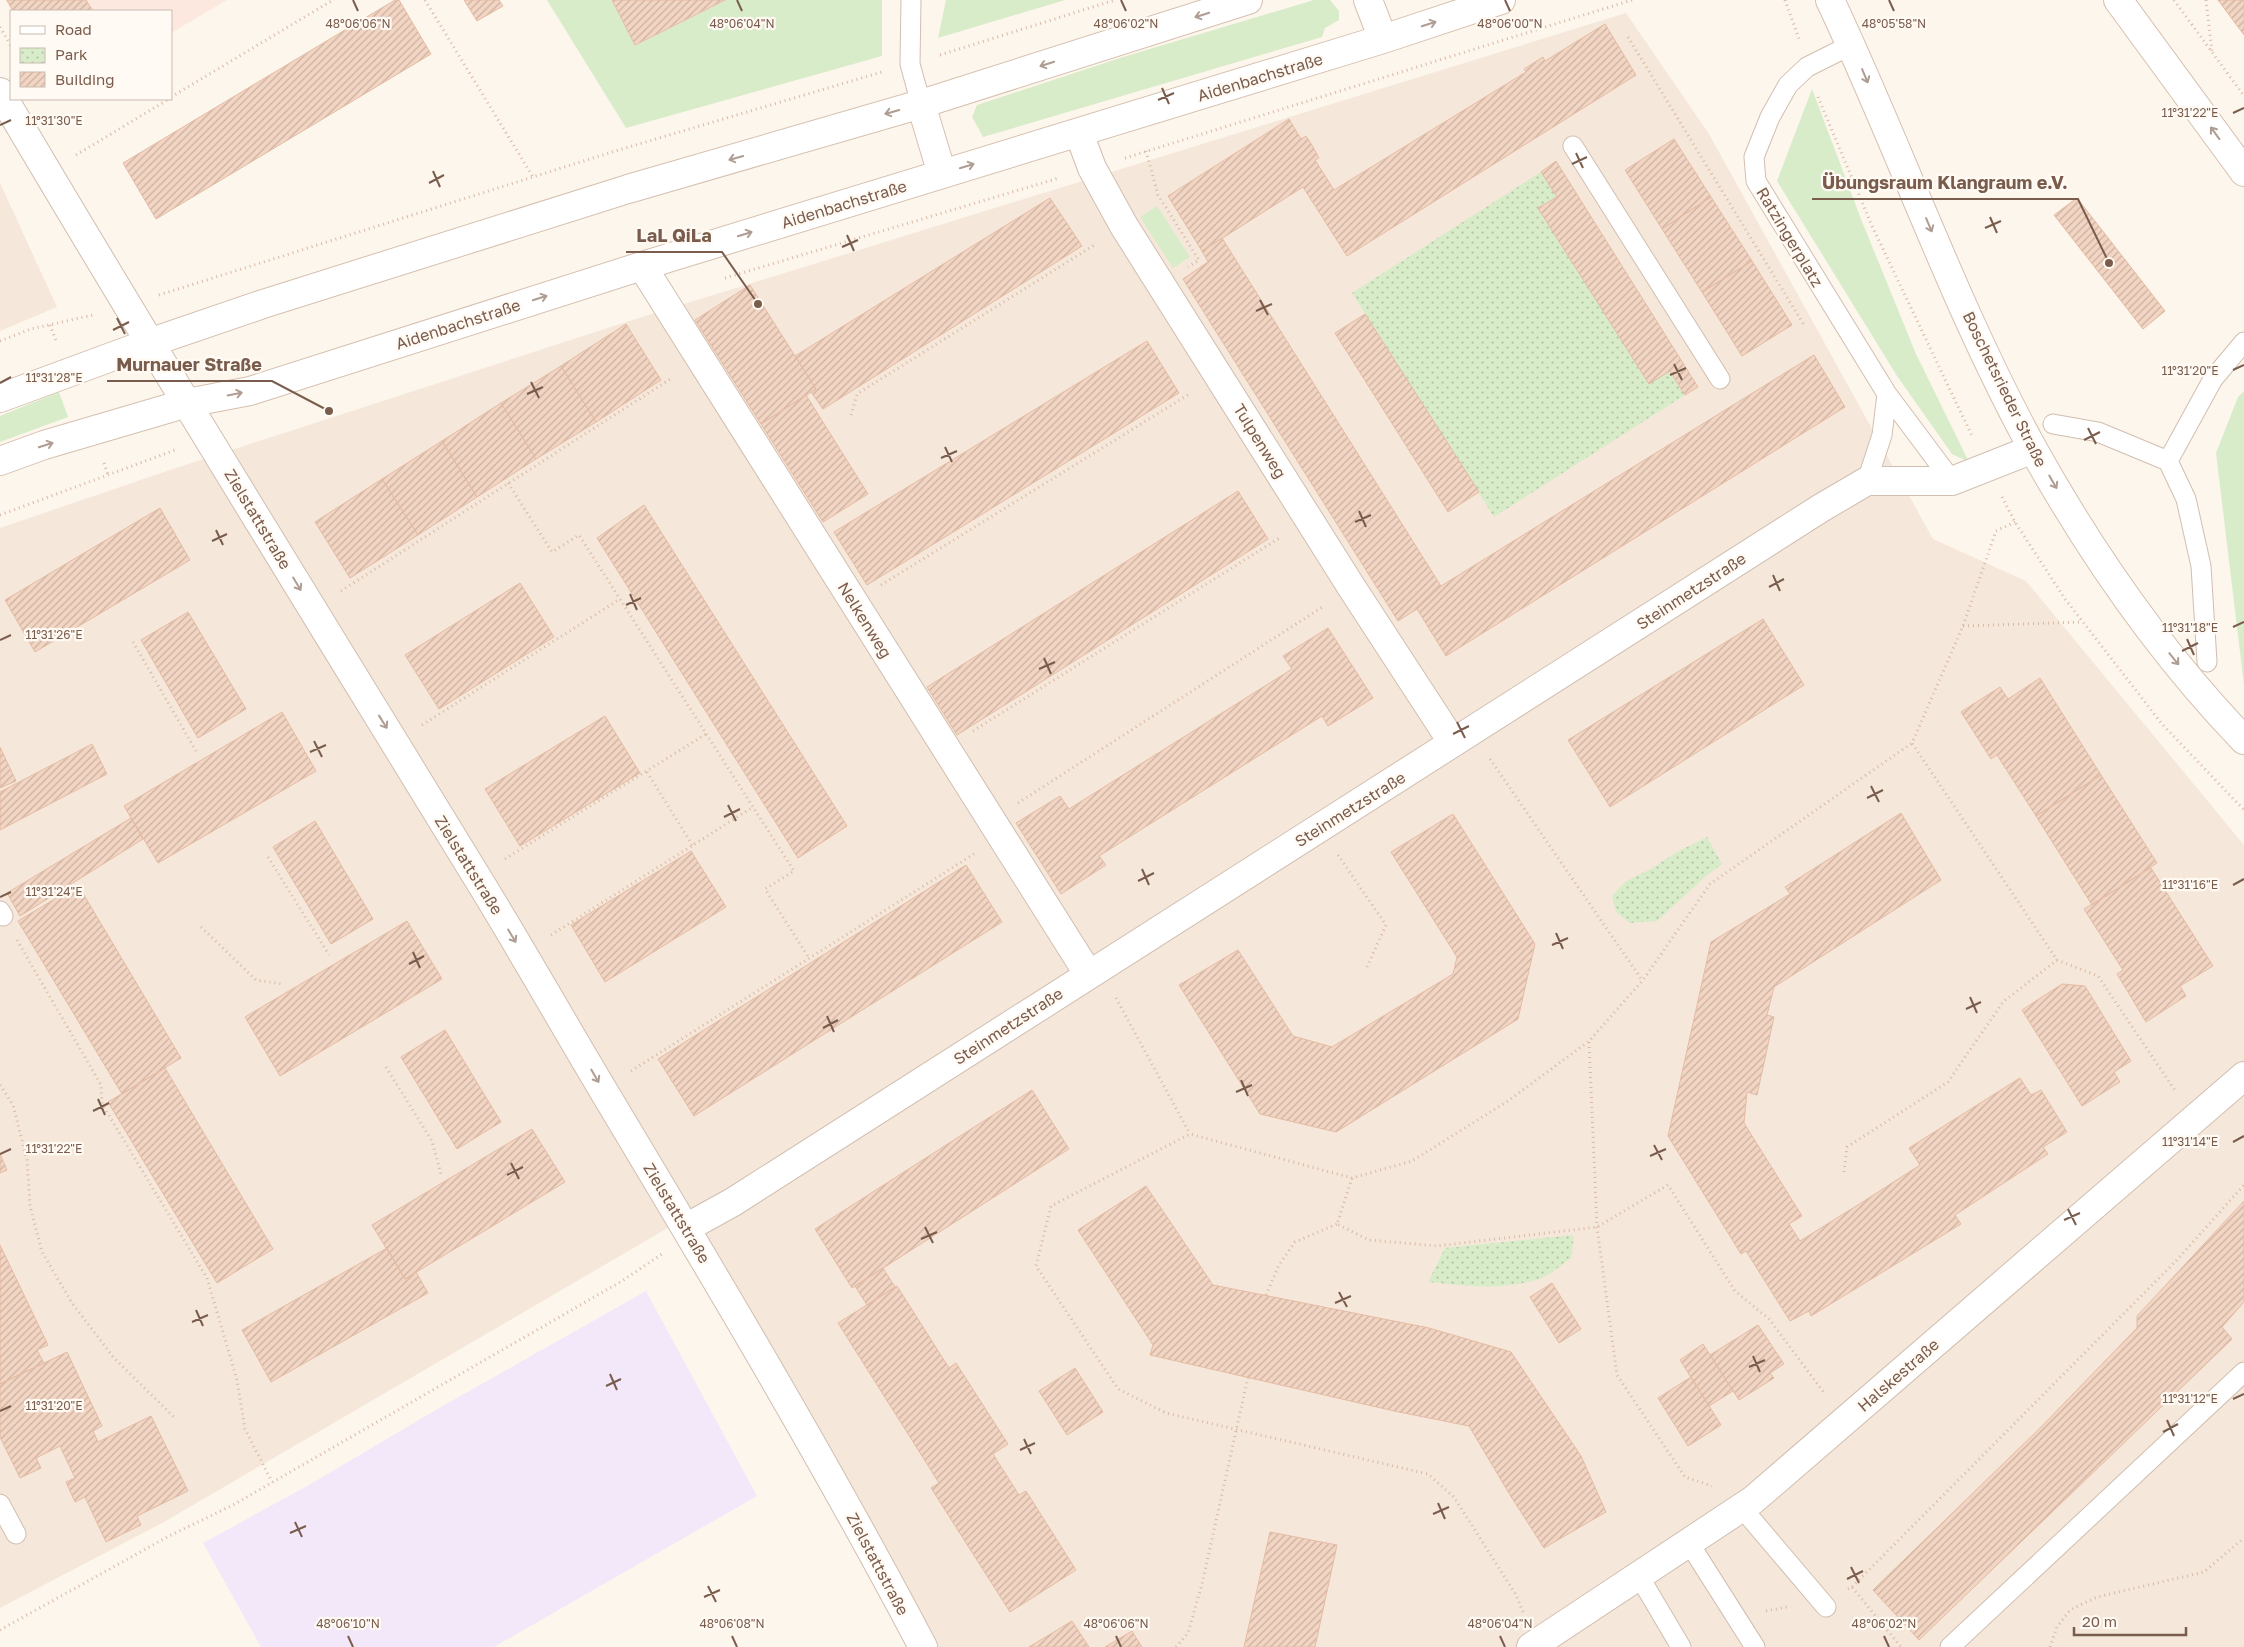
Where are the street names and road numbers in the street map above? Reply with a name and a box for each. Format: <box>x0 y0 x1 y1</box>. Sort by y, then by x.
street label: Aidenbachstraße <box>1195 48 1325 106</box>
street label: Aidenbachstraße <box>779 175 909 233</box>
street label: Ratzingerplatz <box>1752 184 1828 290</box>
street label: Aidenbachstraße <box>393 294 523 354</box>
street label: Boschetsrieder Straße <box>1959 308 2051 470</box>
street label: Tulpenweg <box>1229 400 1291 482</box>
street label: Zielstattstraße <box>220 465 296 573</box>
street label: Steinmetzstraße <box>1632 548 1750 634</box>
street label: Nelkenweg <box>834 578 896 662</box>
street label: Steinmetzstraße <box>1291 767 1409 851</box>
street label: Zielstattstraße <box>431 812 507 918</box>
street label: Steinmetzstraße <box>949 983 1067 1069</box>
street label: Zielstattstraße <box>639 1159 715 1267</box>
street label: Halskestraße <box>1853 1334 1943 1416</box>
street label: Zielstattstraße <box>843 1509 913 1619</box>

